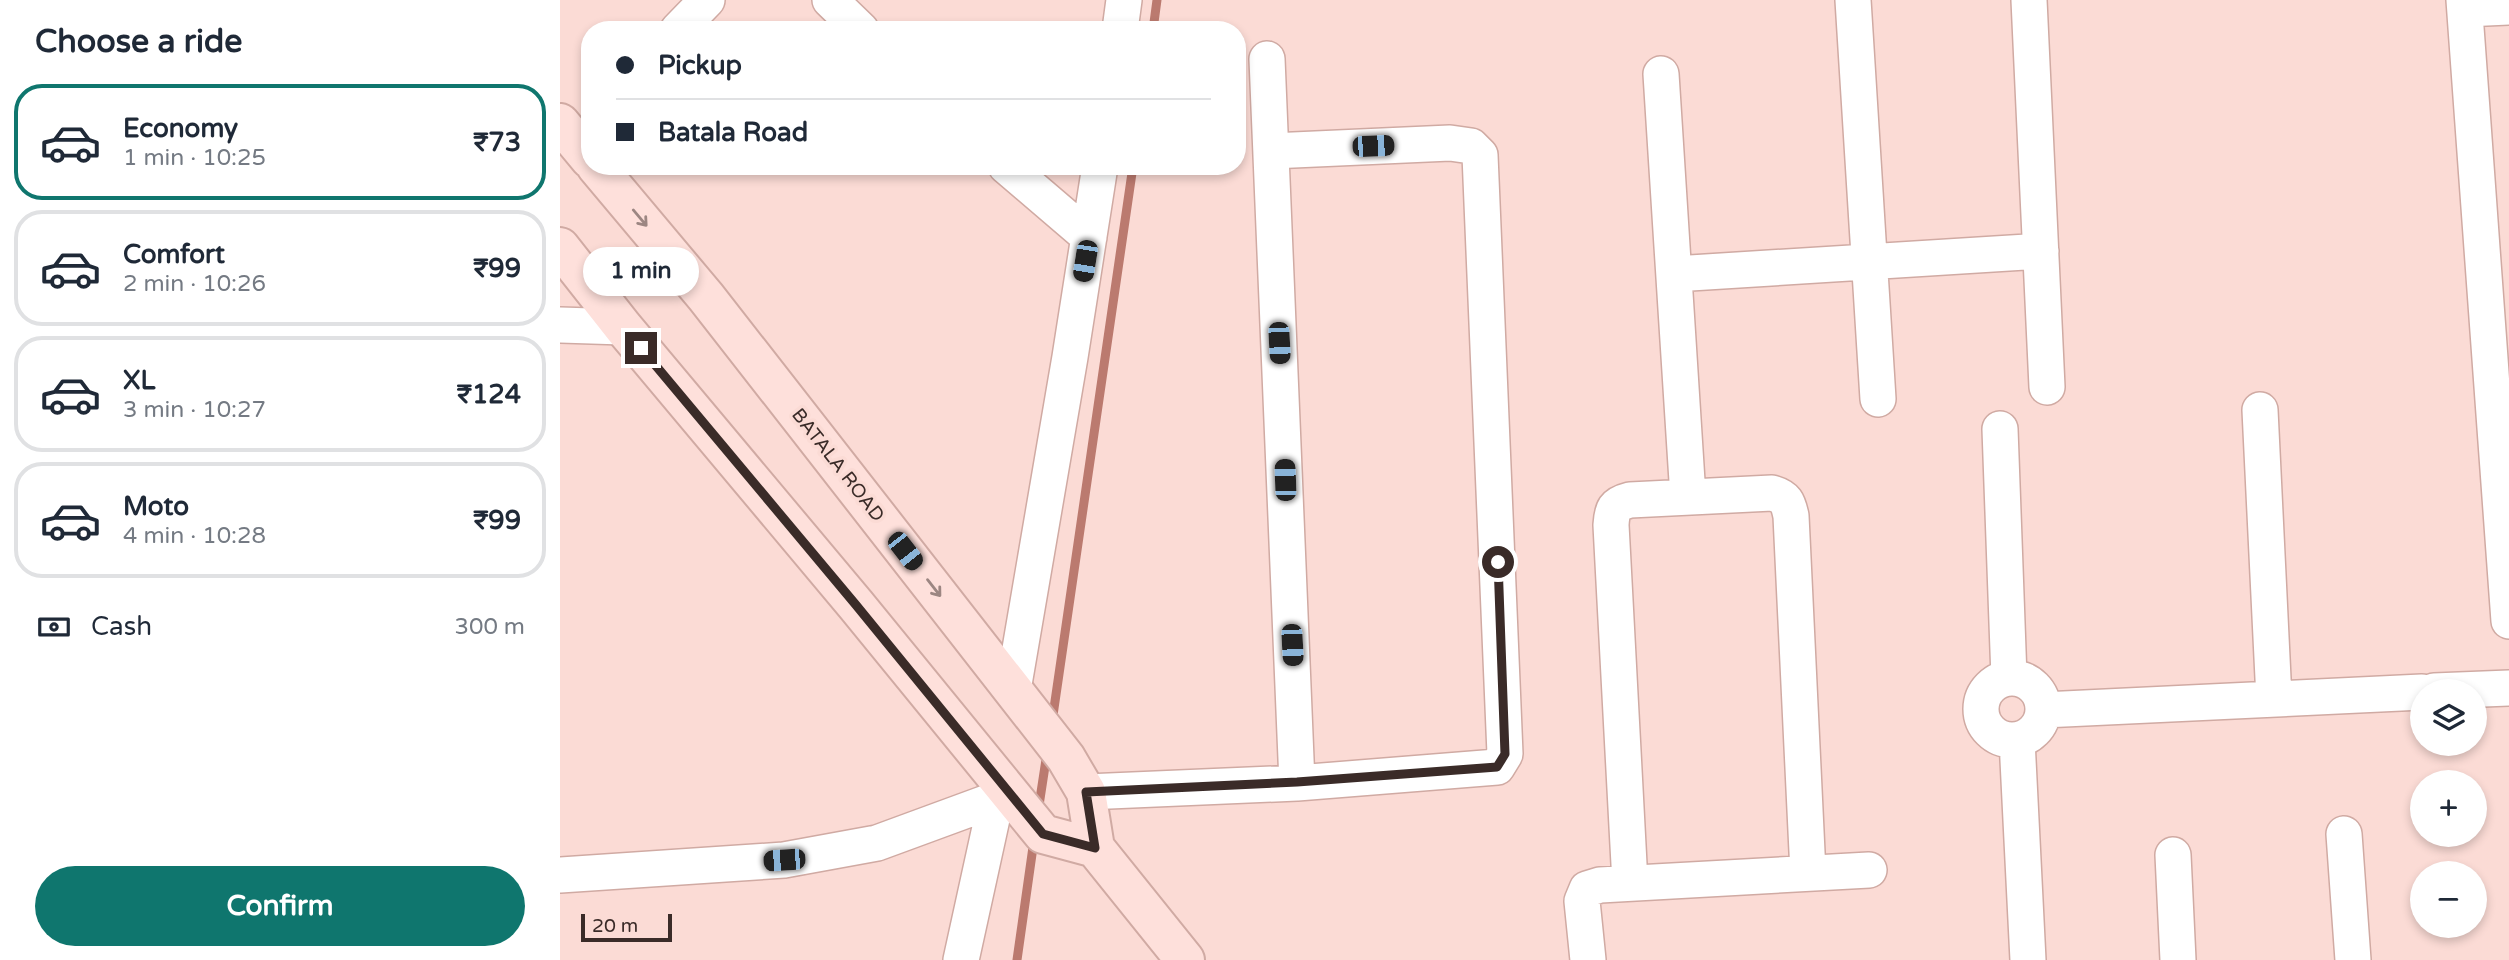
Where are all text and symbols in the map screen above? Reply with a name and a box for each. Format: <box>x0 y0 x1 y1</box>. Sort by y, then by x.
text: Choose a ride <box>35 23 242 61</box>
text: Pickup <box>658 50 742 81</box>
icon: car <box>39 111 102 174</box>
text: Economy <box>123 113 238 144</box>
text: Batala Road <box>658 117 808 148</box>
text: ₹73 <box>473 127 521 158</box>
car <box>1352 135 1395 157</box>
text: 1 min · 10:25 <box>123 144 266 172</box>
one-way arrow <box>632 209 648 227</box>
icon: car <box>39 237 102 300</box>
text: Comfort <box>123 239 225 270</box>
car <box>1072 239 1099 283</box>
callout: 1 min <box>583 246 699 296</box>
text: ₹99 <box>473 253 521 284</box>
text: 1 min <box>610 257 672 285</box>
text: 2 min · 10:26 <box>123 270 266 298</box>
car <box>1268 321 1291 365</box>
route end <box>625 332 657 364</box>
icon: car <box>39 363 102 426</box>
text: XL <box>123 365 155 396</box>
text: ₹124 <box>457 379 521 410</box>
text: 3 min · 10:27 <box>123 396 266 424</box>
street label: BATALA ROAD <box>787 404 889 526</box>
car <box>1274 459 1297 501</box>
icon: car <box>39 489 102 552</box>
text: Moto <box>123 491 189 522</box>
text: ₹99 <box>473 505 521 536</box>
text: 4 min · 10:28 <box>123 522 266 550</box>
car <box>884 528 927 574</box>
route start <box>1482 546 1514 578</box>
one-way arrow <box>927 579 942 597</box>
icon: cash <box>35 608 73 646</box>
text: Cash <box>91 611 152 642</box>
text: 300 m <box>455 613 525 641</box>
car <box>1281 623 1304 667</box>
map controls <box>2410 679 2487 938</box>
button: layers <box>2410 679 2487 756</box>
button: + <box>2410 770 2487 847</box>
car <box>763 848 806 872</box>
button: − <box>2410 861 2487 938</box>
button: Confirm <box>35 866 525 946</box>
scale bar <box>581 911 672 943</box>
text: 20 m <box>592 915 638 937</box>

